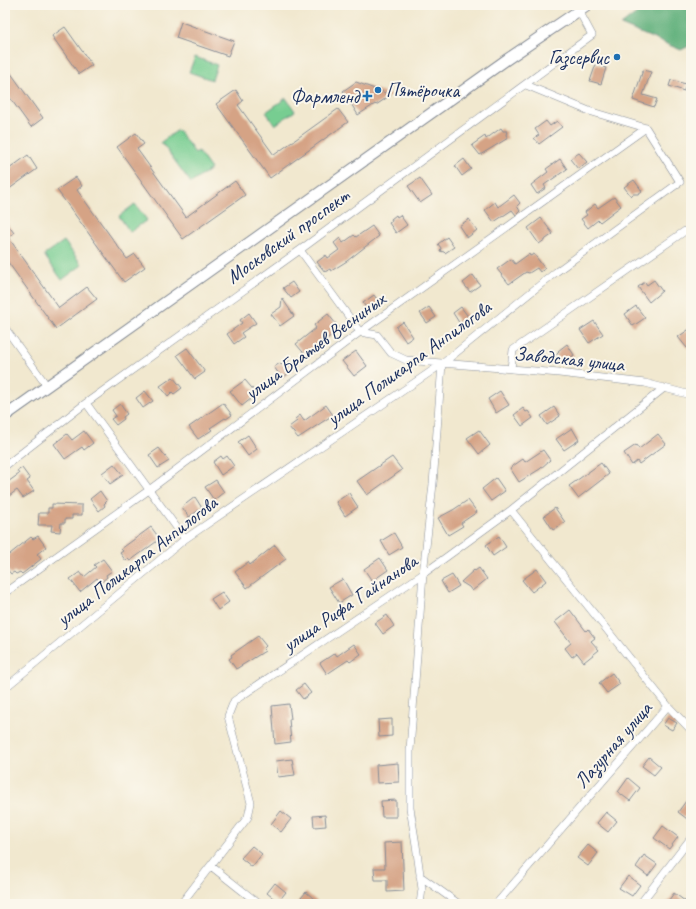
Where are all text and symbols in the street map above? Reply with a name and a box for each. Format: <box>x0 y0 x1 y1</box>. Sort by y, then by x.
place label: Газсервис <box>549 45 610 71</box>
marker: Газсервис <box>612 52 622 62</box>
place label: Пятёрочка <box>386 78 461 103</box>
place label: Фармленд <box>290 84 361 109</box>
marker: Пятёрочка <box>373 85 383 95</box>
marker: Фармленд <box>362 91 372 101</box>
street label: Московский проспект <box>221 182 355 289</box>
street label: улица Братьев Весниных <box>239 285 392 406</box>
street label: улица Поликарпа Анпилогова <box>321 294 498 432</box>
street label: Заводская улица <box>513 341 627 377</box>
street label: улица Поликарпа Анпилогова <box>51 489 224 632</box>
street label: улица Рифа Гайнанова <box>277 548 423 658</box>
street label: Лазурная улица <box>569 696 659 794</box>

